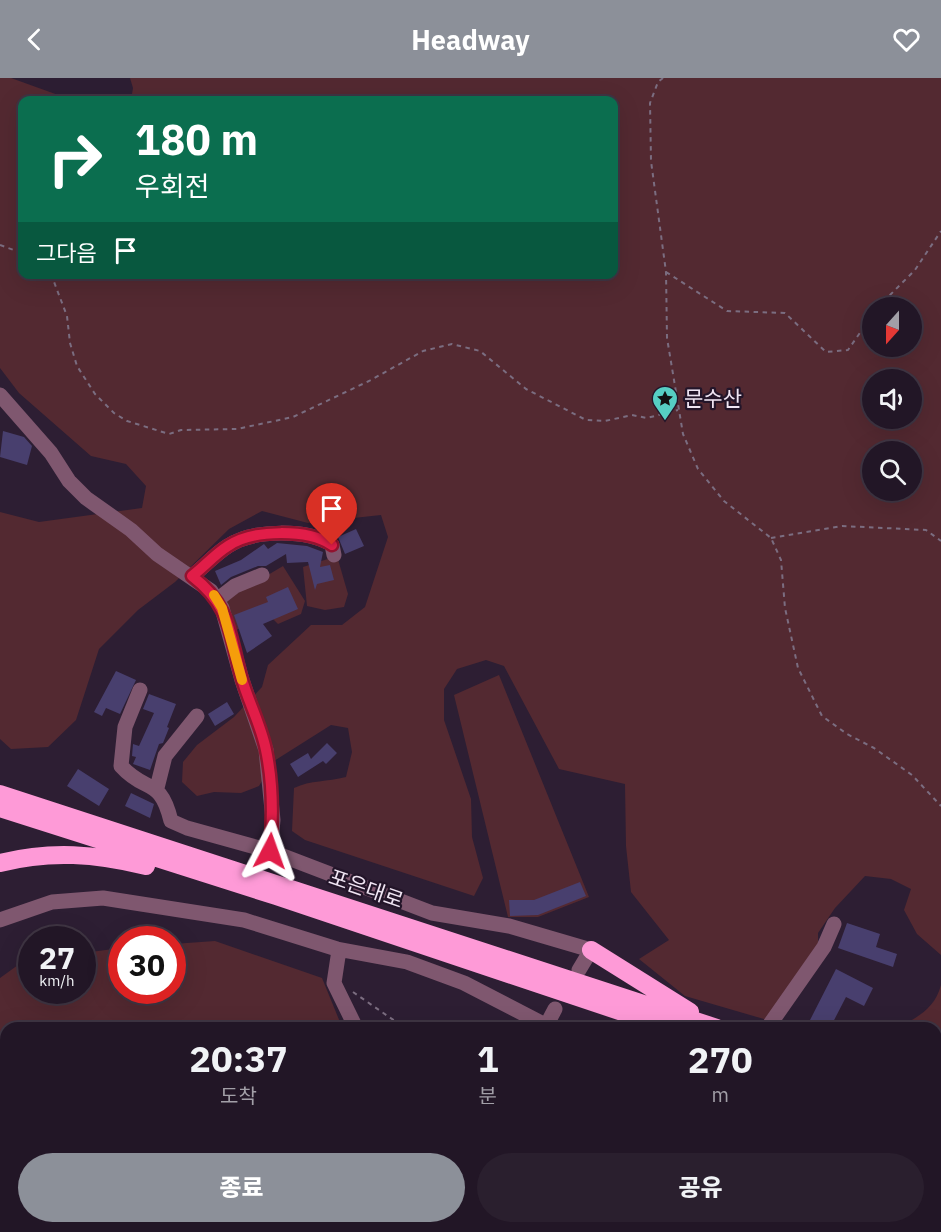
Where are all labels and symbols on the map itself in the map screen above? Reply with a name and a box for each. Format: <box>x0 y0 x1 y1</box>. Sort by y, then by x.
north arrow <box>862 297 922 357</box>
place icon: 문수산 <box>650 384 680 422</box>
place label: 문수산 <box>684 384 742 412</box>
pin <box>306 483 357 545</box>
position arrow <box>238 819 302 883</box>
street label: 포은대로 <box>325 862 407 914</box>
speed limit sign: 30 <box>108 926 186 1004</box>

